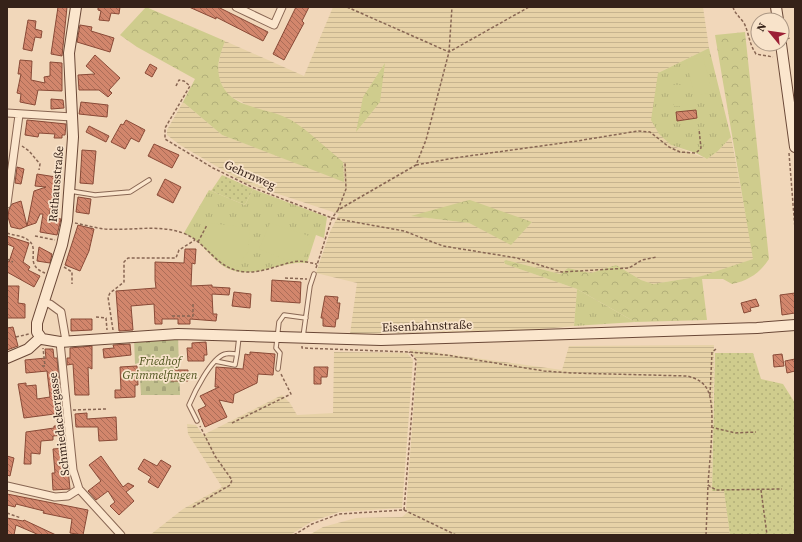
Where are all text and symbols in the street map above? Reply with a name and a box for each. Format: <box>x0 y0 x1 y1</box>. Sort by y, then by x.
north arrow <box>750 12 790 52</box>
text: N <box>753 20 770 35</box>
street label: Rathausstraße <box>45 145 67 223</box>
street label: Gehrnweg <box>222 157 278 193</box>
street label: Eisenbahnstraße <box>382 316 472 336</box>
park label: Friedhof Grimmelfingen <box>123 353 198 383</box>
street label: Schmiedackergasse <box>45 371 73 477</box>

